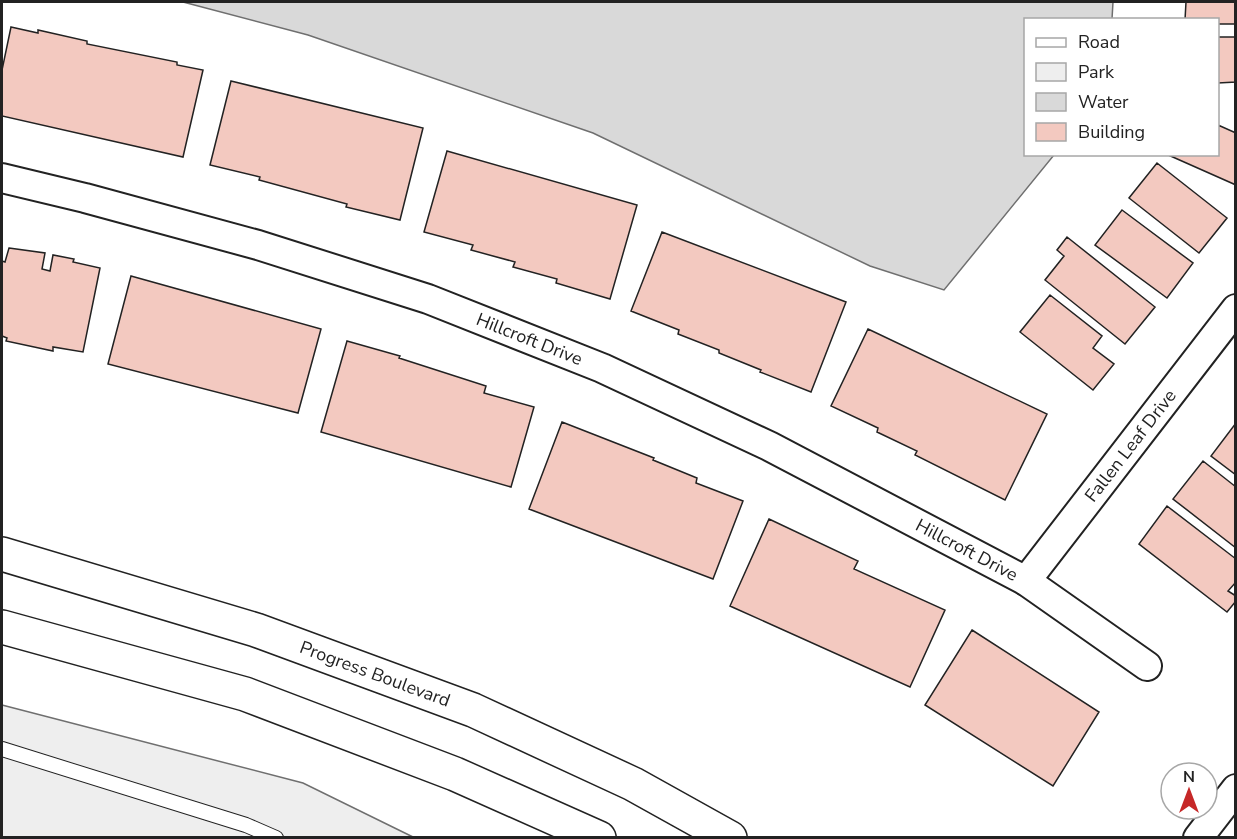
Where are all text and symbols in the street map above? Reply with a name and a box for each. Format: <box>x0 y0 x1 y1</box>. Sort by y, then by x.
legend <box>1024 18 1219 156</box>
text: Road <box>1078 30 1120 54</box>
text: Park <box>1078 60 1115 84</box>
text: Water <box>1078 90 1129 114</box>
text: Building <box>1078 120 1145 144</box>
street label: Hillcroft Drive <box>473 307 586 371</box>
street label: Fallen Leaf Drive <box>1079 384 1182 507</box>
street label: Hillcroft Drive <box>912 513 1022 587</box>
street label: Progress Boulevard <box>297 635 454 713</box>
north arrow <box>1159 761 1219 821</box>
text: N <box>1183 766 1195 788</box>

